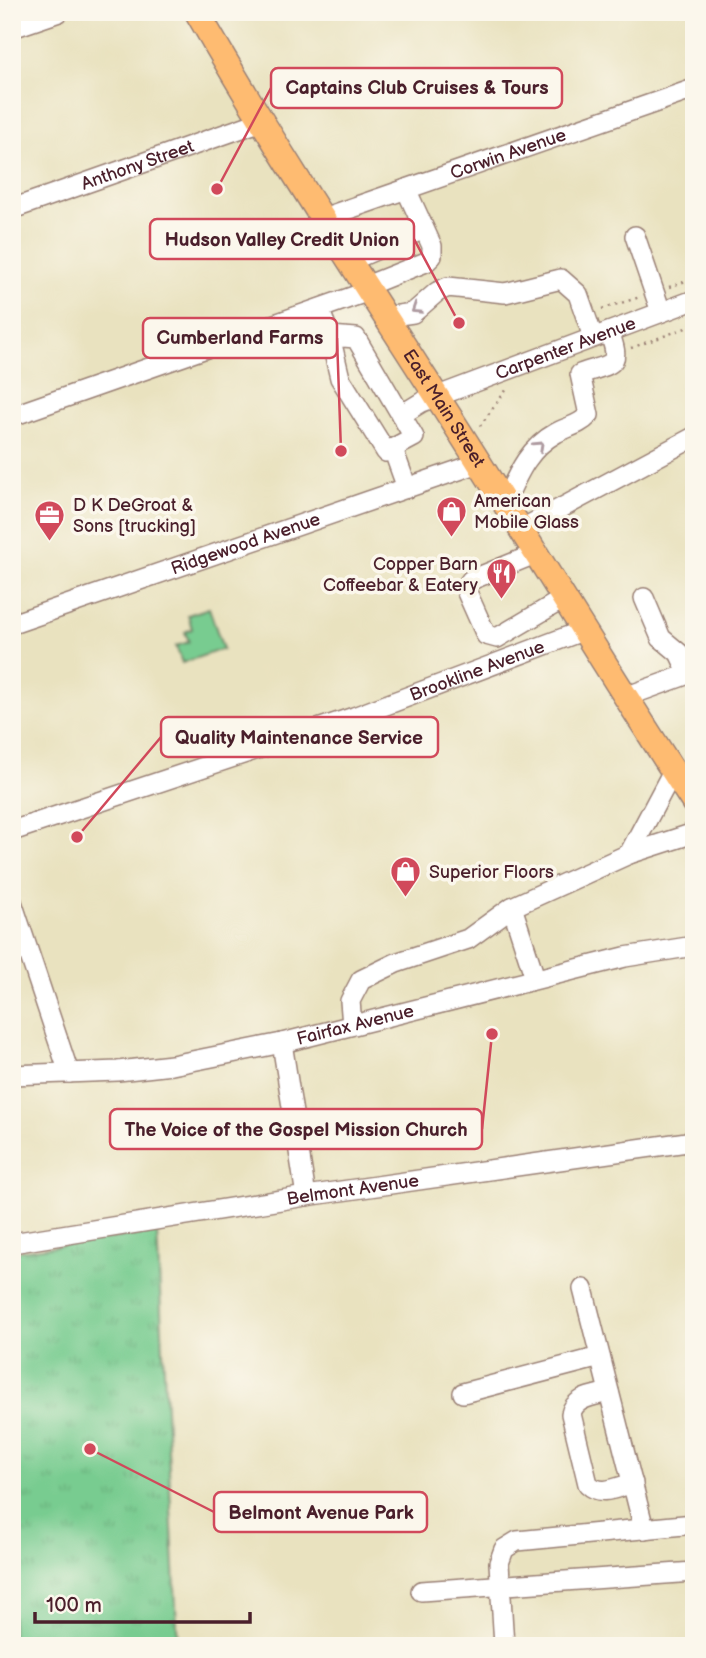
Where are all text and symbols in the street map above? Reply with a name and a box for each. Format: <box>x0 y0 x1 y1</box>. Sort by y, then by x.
callout: Captains Club Cruises & Tours <box>271 68 562 108</box>
text: Captains Club Cruises & Tours <box>285 77 549 100</box>
street label: Corwin Avenue <box>447 124 569 183</box>
street label: Anthony Street <box>78 135 197 194</box>
callout: Hudson Valley Credit Union <box>150 219 414 259</box>
text: Hudson Valley Credit Union <box>165 229 399 252</box>
one-way arrow <box>411 300 424 313</box>
street label: Carpenter Avenue <box>492 312 639 384</box>
callout: Cumberland Farms <box>143 318 337 358</box>
text: Cumberland Farms <box>157 327 323 350</box>
street label: East Main Street <box>399 345 490 471</box>
one-way arrow <box>531 442 544 455</box>
place label: American Mobile Glass <box>474 491 579 533</box>
shop icon: American Mobile Glass <box>434 494 468 538</box>
place label: D K DeGroat & Sons [trucking] <box>73 495 196 537</box>
office icon: D K DeGroat & Sons [trucking] <box>33 498 67 542</box>
street label: Ridgewood Avenue <box>168 508 323 579</box>
place label: Copper Barn Coffeebar & Eatery <box>323 554 479 596</box>
restaurant icon: Copper Barn Coffeebar & Eatery <box>484 557 518 601</box>
street label: Brookline Avenue <box>407 636 548 706</box>
callout: Quality Maintenance Service <box>161 717 438 757</box>
text: Quality Maintenance Service <box>175 727 423 750</box>
shop icon: Superior Floors <box>389 855 423 899</box>
place label: Superior Floors <box>429 862 554 883</box>
street label: Fairfax Avenue <box>294 1000 416 1049</box>
callout: The Voice of the Gospel Mission Church <box>110 1109 482 1149</box>
text: The Voice of the Gospel Mission Church <box>124 1119 468 1142</box>
street label: Belmont Avenue <box>285 1170 421 1209</box>
callout: Belmont Avenue Park <box>214 1492 427 1532</box>
text: Belmont Avenue Park <box>228 1502 414 1525</box>
scale bar <box>35 1581 250 1625</box>
text: 100 m <box>46 1593 102 1618</box>

